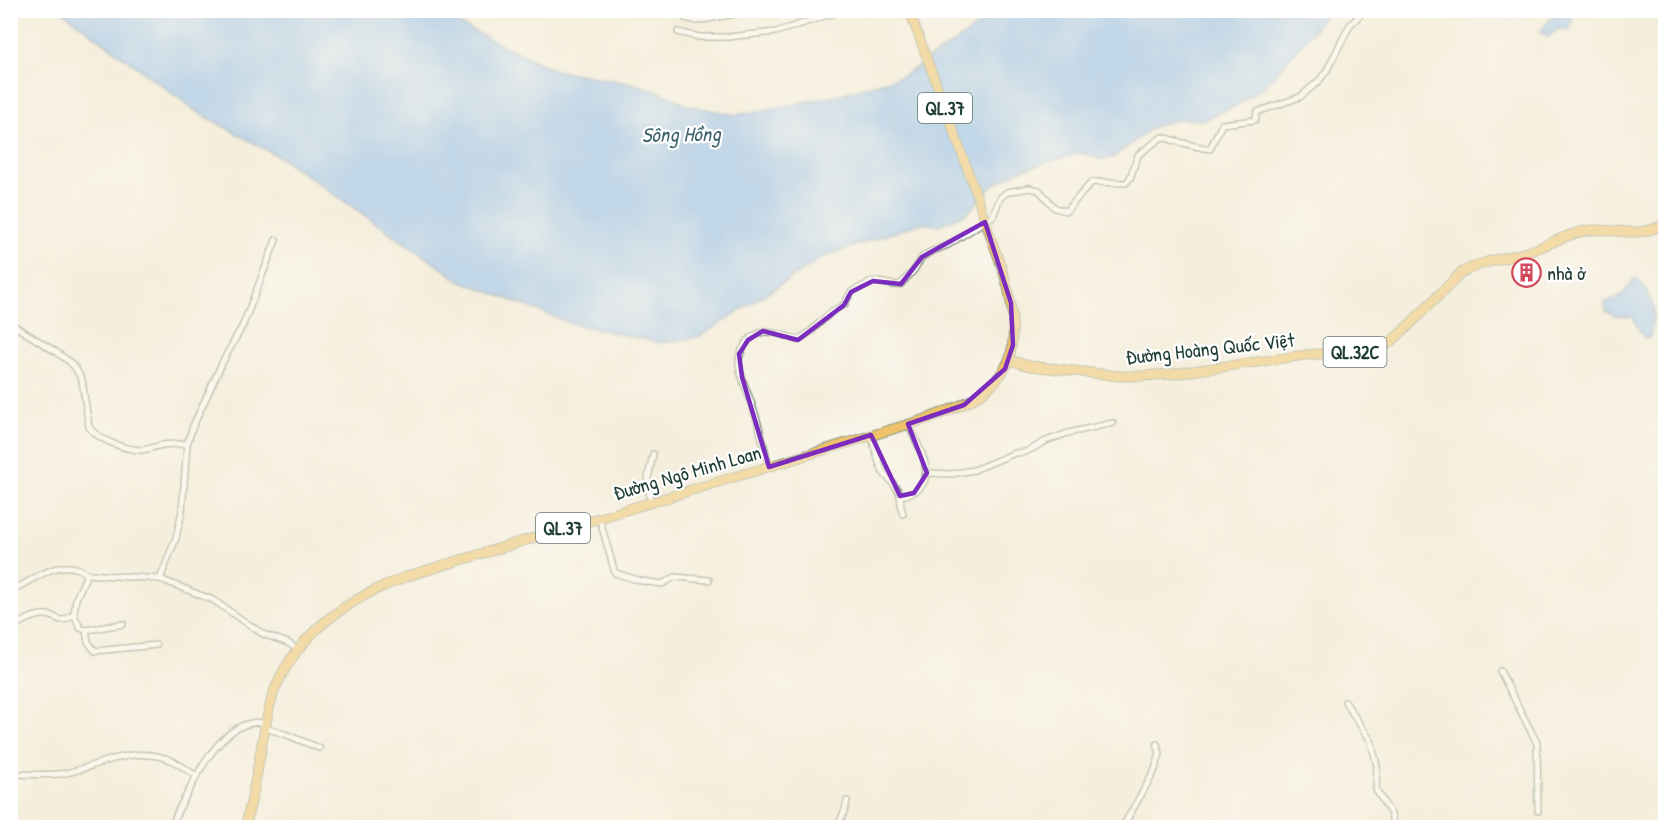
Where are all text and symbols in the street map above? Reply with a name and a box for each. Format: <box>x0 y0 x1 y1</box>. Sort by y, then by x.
road number: QL.37 <box>918 93 972 123</box>
water label: Sông Hồng <box>641 119 722 149</box>
building icon: nhà ở <box>1510 256 1542 288</box>
place label: nhà ở <box>1547 259 1586 286</box>
street label: Đường Hoàng Quốc Việt <box>1124 326 1297 370</box>
road number: QL.32C <box>1324 337 1386 367</box>
street label: Đường Ngô Minh Loan <box>610 438 764 506</box>
road number: QL.37 <box>536 513 590 543</box>

